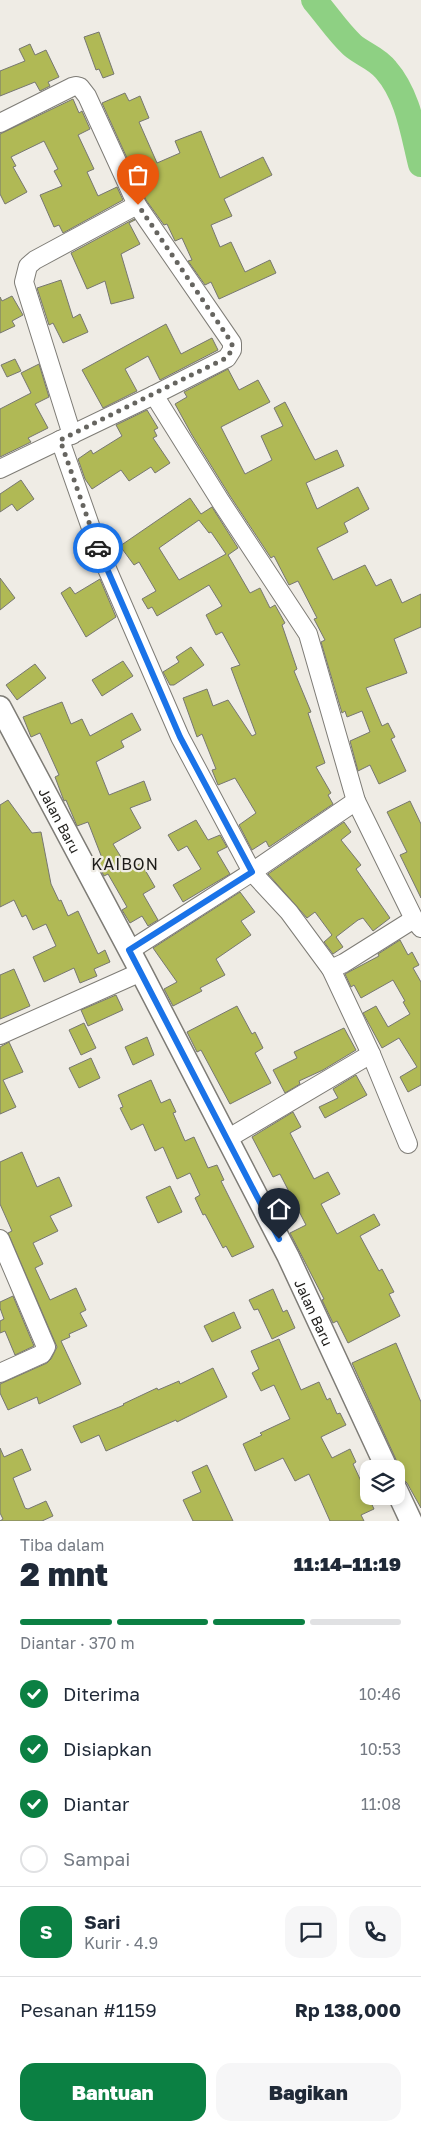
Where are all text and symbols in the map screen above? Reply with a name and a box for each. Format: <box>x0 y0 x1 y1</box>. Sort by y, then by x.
pin <box>117 154 159 205</box>
icon: bag <box>124 161 152 189</box>
courier <box>73 523 123 573</box>
icon: car <box>84 534 112 562</box>
street label: Jalan Baru <box>36 784 84 856</box>
district label: KAIBON <box>91 854 159 874</box>
pin <box>258 1188 300 1239</box>
icon: home <box>265 1195 293 1223</box>
street label: Jalan Baru <box>291 1276 337 1348</box>
map controls <box>360 1460 405 1505</box>
button: layers <box>360 1460 405 1505</box>
text: Tiba dalam <box>20 1535 104 1555</box>
text: 11:14–11:19 <box>294 1552 401 1575</box>
text: 2 mnt <box>20 1555 108 1593</box>
text: Diantar · 370 m <box>20 1633 135 1653</box>
icon: check <box>20 1680 48 1708</box>
text: Diterima <box>63 1682 140 1705</box>
text: 10:46 <box>359 1684 401 1704</box>
icon: check <box>20 1735 48 1763</box>
text: Disiapkan <box>63 1737 152 1760</box>
text: 10:53 <box>360 1739 401 1759</box>
icon: check <box>20 1790 48 1818</box>
text: Diantar <box>63 1792 129 1815</box>
text: 11:08 <box>361 1794 401 1814</box>
text: Sampai <box>63 1847 130 1870</box>
button: chat <box>285 1906 337 1958</box>
button: phone <box>349 1906 401 1958</box>
text: Sari <box>84 1910 120 1933</box>
text: S <box>40 1920 52 1943</box>
text: Kurir · 4.9 <box>84 1933 158 1953</box>
text: Pesanan #1159 <box>20 1998 157 2021</box>
text: Rp 138,000 <box>295 1998 401 2021</box>
button: Bantuan <box>20 2063 206 2121</box>
button: Bagikan <box>216 2063 401 2121</box>

